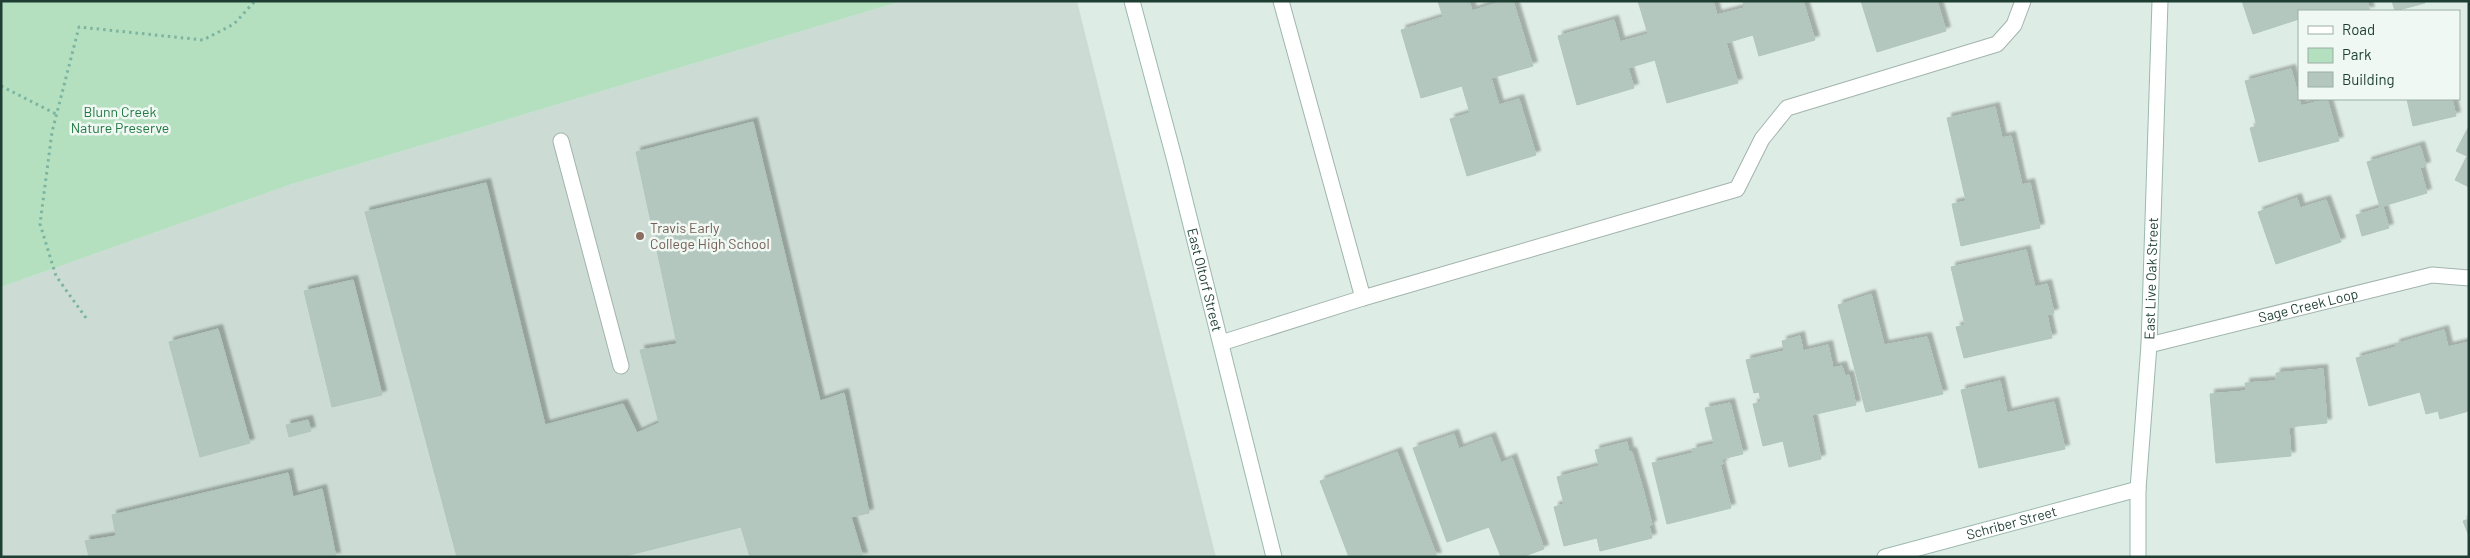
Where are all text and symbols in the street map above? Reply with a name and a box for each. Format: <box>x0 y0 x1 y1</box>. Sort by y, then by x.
legend <box>2298 10 2460 100</box>
text: Road <box>2342 20 2375 38</box>
text: Park <box>2342 45 2372 63</box>
text: Building <box>2342 70 2395 88</box>
park label: Blunn Creek Nature Preserve <box>71 103 169 136</box>
street label: East Live Oak Street <box>2140 217 2161 340</box>
place label: Travis Early College High School <box>650 219 770 252</box>
street label: East Oltorf Street <box>1184 226 1226 333</box>
marker: Travis Early College High School <box>634 230 646 242</box>
street label: Sage Creek Loop <box>2256 285 2360 326</box>
street label: Schriber Street <box>1964 502 2058 543</box>

